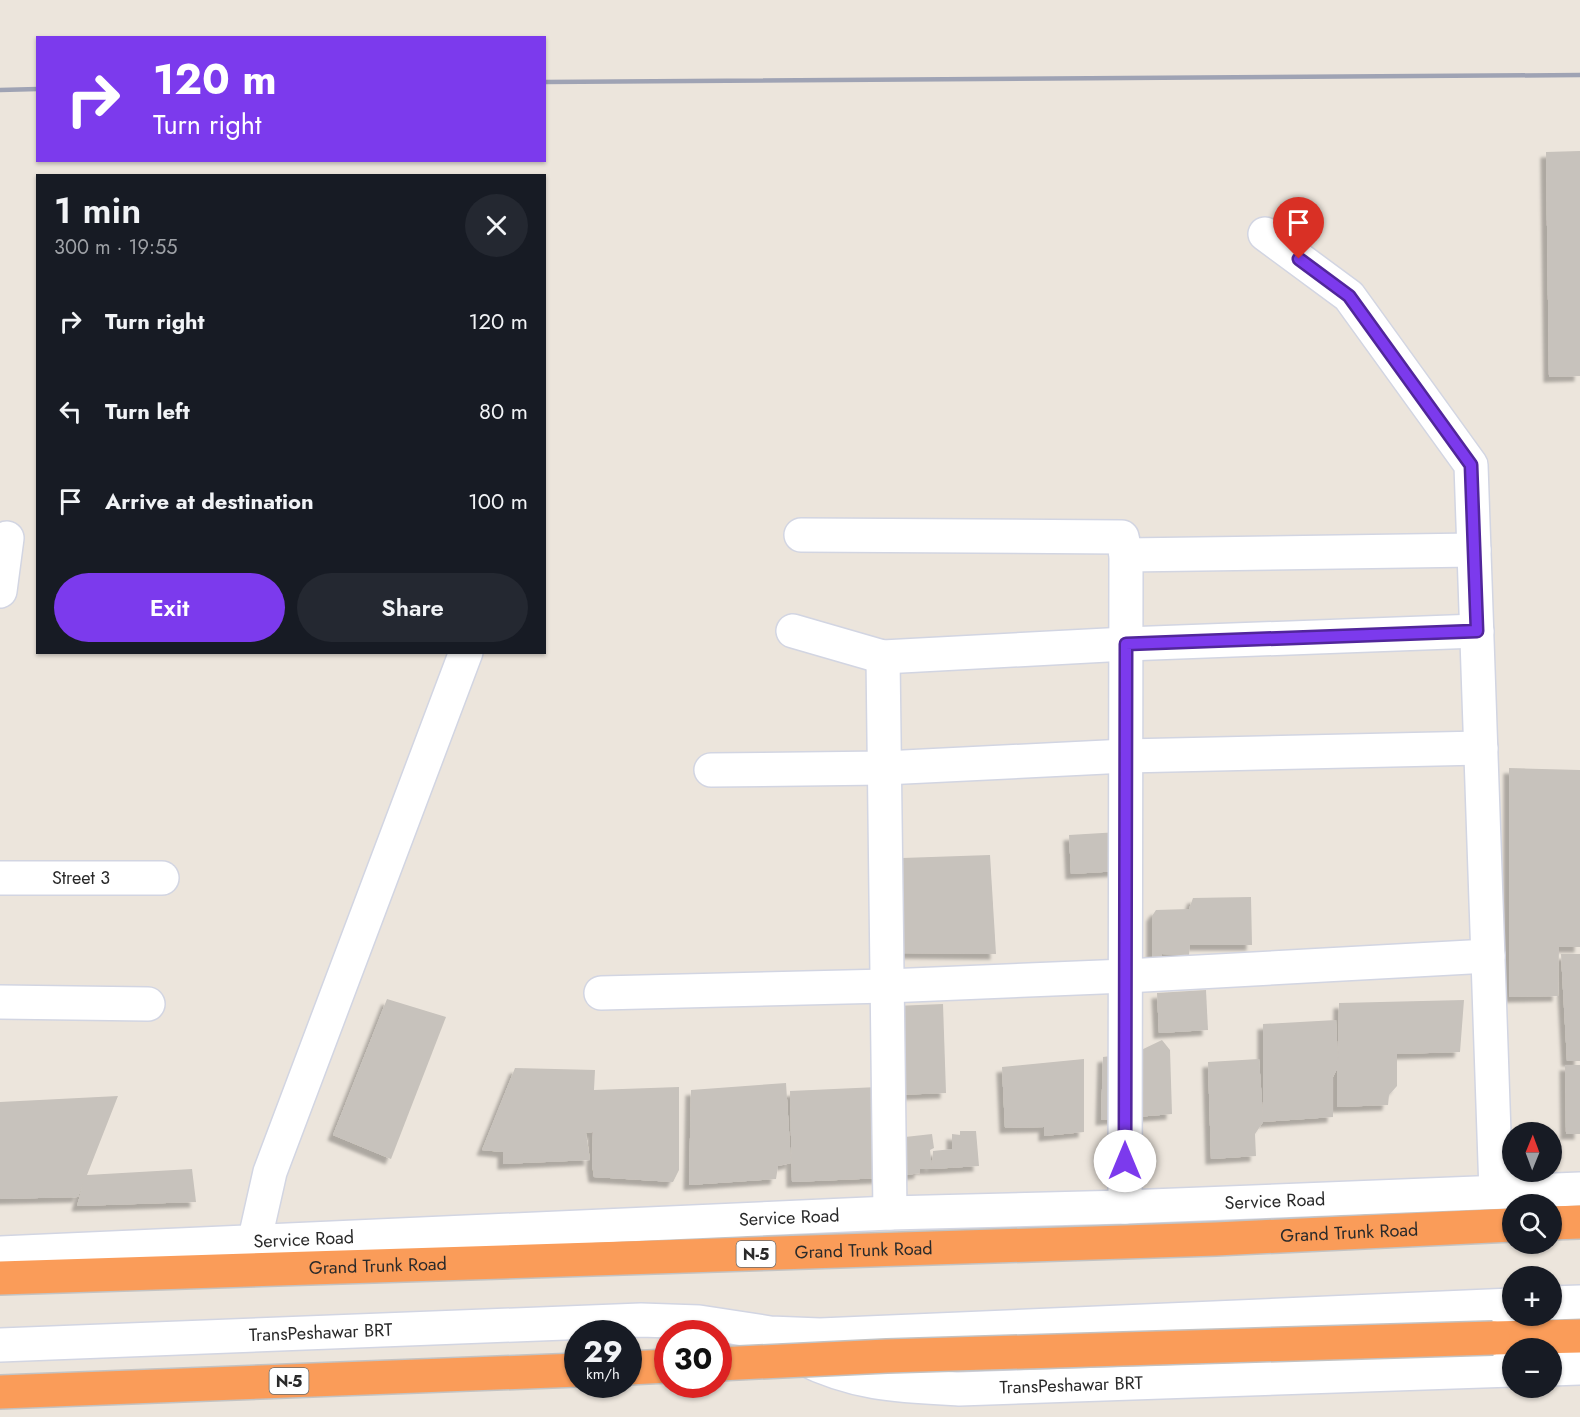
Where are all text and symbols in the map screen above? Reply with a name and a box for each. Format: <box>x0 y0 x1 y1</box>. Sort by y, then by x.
text: 120 m <box>153 49 277 110</box>
icon: right <box>54 60 132 138</box>
text: Turn right <box>153 105 261 144</box>
text: 1 min <box>54 184 141 236</box>
button: close <box>465 194 528 257</box>
pin <box>1273 197 1324 259</box>
icon: arrive <box>1282 206 1315 239</box>
text: 300 m · 19:55 <box>54 233 178 262</box>
icon: right <box>54 305 87 338</box>
text: Turn right <box>105 305 205 337</box>
text: 120 m <box>469 305 528 337</box>
icon: left <box>54 395 87 428</box>
text: Turn left <box>105 395 190 427</box>
text: 80 m <box>479 395 528 427</box>
icon: arrive <box>54 485 87 518</box>
text: Arrive at destination <box>105 485 314 517</box>
text: 100 m <box>468 485 528 517</box>
button: Exit <box>54 573 285 642</box>
button: Share <box>297 573 528 642</box>
street label: Street 3 <box>52 865 110 891</box>
north arrow <box>1502 1122 1562 1182</box>
map controls <box>1502 1122 1562 1398</box>
position arrow <box>1093 1129 1157 1193</box>
street label: Service Road <box>1224 1186 1326 1216</box>
button: search <box>1502 1194 1562 1254</box>
street label: Service Road <box>738 1202 840 1233</box>
street label: Grand Trunk Road <box>1280 1216 1419 1249</box>
street label: Service Road <box>253 1224 355 1255</box>
street label: Grand Trunk Road <box>794 1235 933 1266</box>
road number: N-5 <box>736 1241 776 1267</box>
street label: Grand Trunk Road <box>308 1251 447 1281</box>
button: + <box>1502 1266 1562 1326</box>
street label: TransPeshawar BRT <box>249 1317 394 1348</box>
speed limit sign: 30 <box>654 1320 732 1398</box>
text: 29 <box>583 1330 623 1373</box>
button: − <box>1502 1338 1562 1398</box>
text: km/h <box>586 1363 620 1385</box>
road number: N-5 <box>270 1368 308 1394</box>
street label: TransPeshawar BRT <box>999 1370 1144 1401</box>

